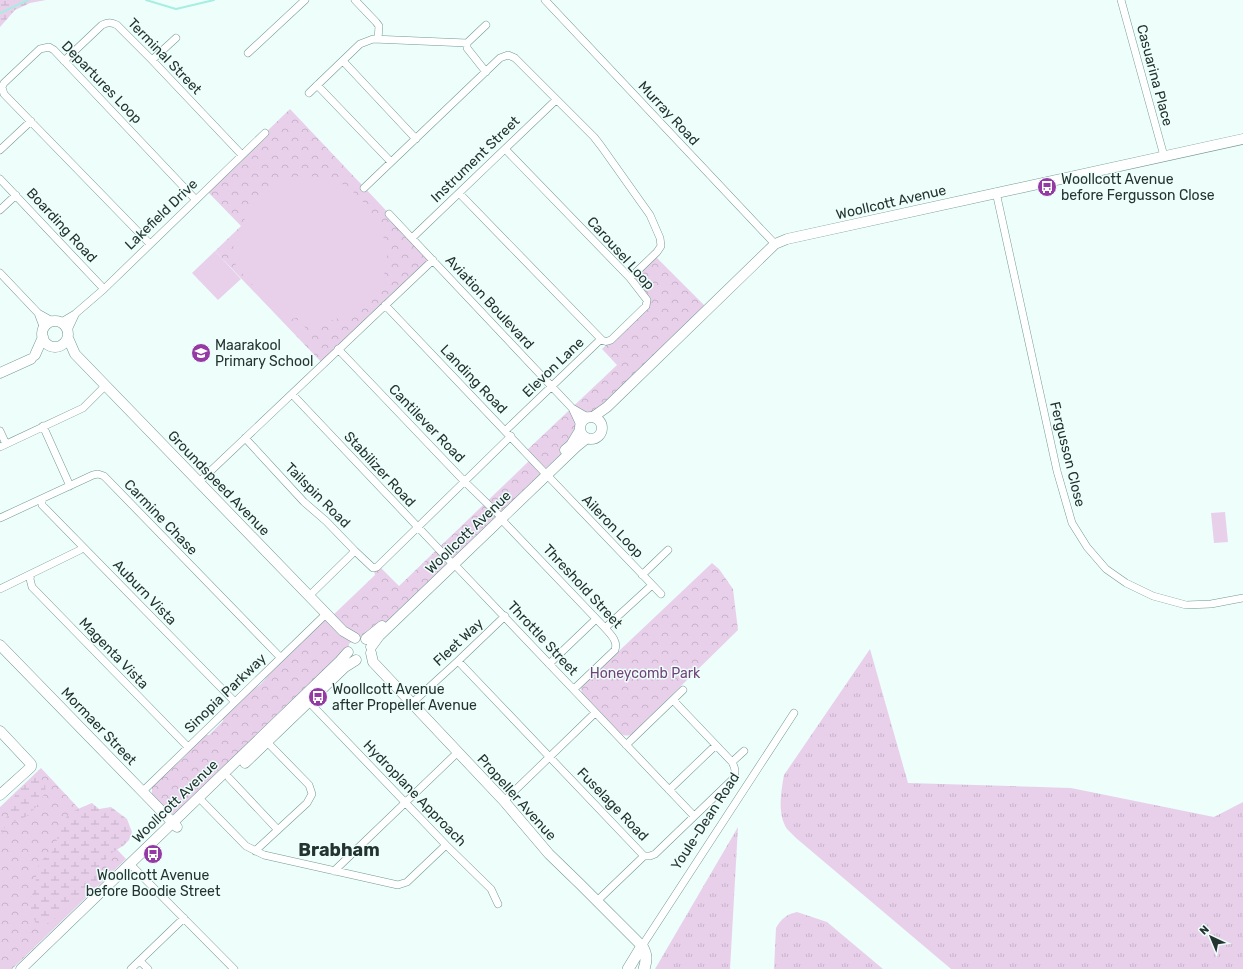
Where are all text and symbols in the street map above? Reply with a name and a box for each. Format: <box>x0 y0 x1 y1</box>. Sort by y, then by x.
street label: Terminal Street <box>124 15 206 98</box>
street label: Casuarina Place <box>1133 23 1176 128</box>
street label: Departures Loop <box>58 37 145 127</box>
street label: Murray Road <box>635 78 703 149</box>
street label: Instrument Street <box>427 112 524 206</box>
place label: Woollcott Avenue before Fergusson Close <box>1061 171 1215 204</box>
street label: Lakefield Drive <box>121 175 201 253</box>
bus stop icon: Woollcott Avenue before Fergusson Close <box>1036 176 1058 198</box>
street label: Woollcott Avenue <box>834 182 948 223</box>
street label: Boarding Road <box>23 185 100 266</box>
street label: Carousel Loop <box>583 213 658 293</box>
street label: Aviation Boulevard <box>442 252 537 353</box>
street label: Elevon Lane <box>519 334 588 401</box>
place label: Maarakool Primary School <box>215 337 313 370</box>
street label: Landing Road <box>437 341 511 417</box>
school or university icon: Maarakool Primary School <box>190 342 212 364</box>
street label: Cantilever Road <box>385 381 468 466</box>
street label: Fergusson Close <box>1046 400 1089 509</box>
street label: Groundspeed Avenue <box>164 427 273 540</box>
street label: Stabilizer Road <box>340 428 419 511</box>
street label: Tailspin Road <box>281 459 354 532</box>
street label: Carmine Chase <box>120 476 201 559</box>
street label: Woollcott Avenue <box>422 487 515 578</box>
street label: Aileron Loop <box>578 491 647 561</box>
street label: Threshold Street <box>539 541 626 632</box>
street label: Auburn Vista <box>109 556 180 629</box>
street label: Throttle Street <box>504 598 582 679</box>
street label: Magenta Vista <box>75 614 152 693</box>
street label: Fleet Way <box>430 615 487 670</box>
street label: Sinopia Parkway <box>181 650 270 737</box>
park label: Honeycomb Park <box>590 665 701 682</box>
place label: Woollcott Avenue after Propeller Avenue <box>332 681 477 714</box>
street label: Mormaer Street <box>57 684 140 769</box>
bus stop icon: Woollcott Avenue after Propeller Avenue <box>307 686 329 708</box>
street label: Hydroplane Approach <box>359 737 470 850</box>
street label: Propeller Avenue <box>473 751 560 844</box>
street label: Woollcott Avenue <box>129 756 222 847</box>
street label: Fuselage Road <box>573 764 652 845</box>
street label: Youle-Dean Road <box>668 769 743 873</box>
district label: Brabham <box>298 839 380 861</box>
bus stop icon: Woollcott Avenue before Boodie Street <box>142 843 164 865</box>
place label: Woollcott Avenue before Boodie Street <box>86 867 221 900</box>
north arrow <box>1191 917 1231 957</box>
text: N <box>1197 923 1212 938</box>

